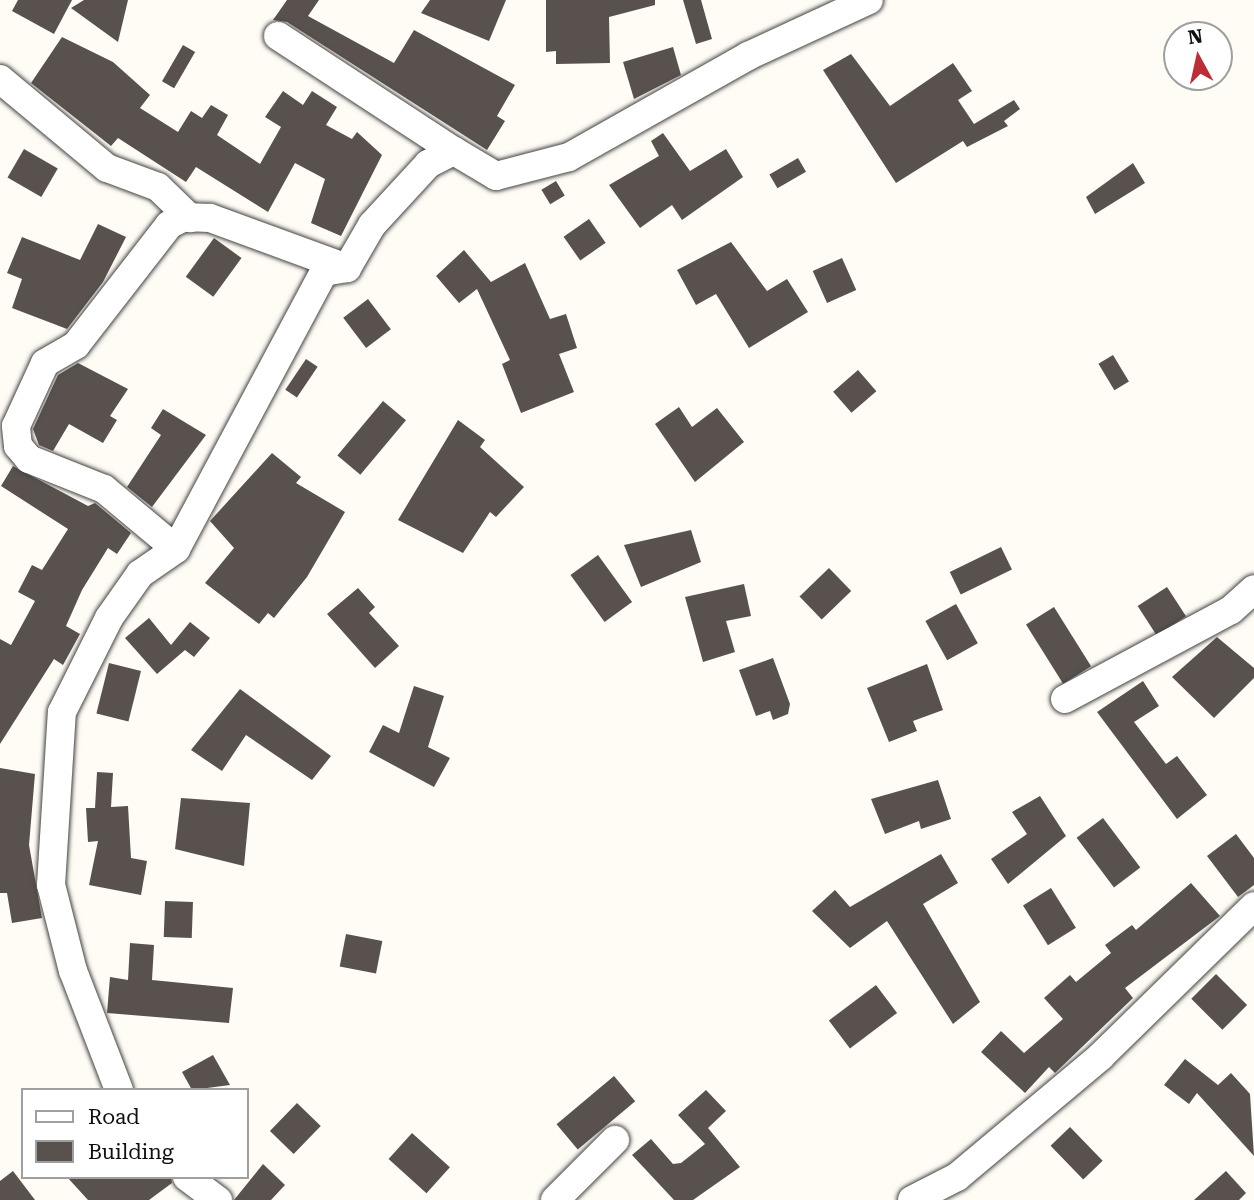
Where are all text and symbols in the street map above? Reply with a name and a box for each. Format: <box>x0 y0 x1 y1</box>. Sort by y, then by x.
north arrow <box>1163 21 1233 91</box>
text: N <box>1186 24 1204 49</box>
legend <box>21 1088 248 1179</box>
text: Road <box>88 1105 140 1129</box>
text: Building <box>88 1140 174 1164</box>

